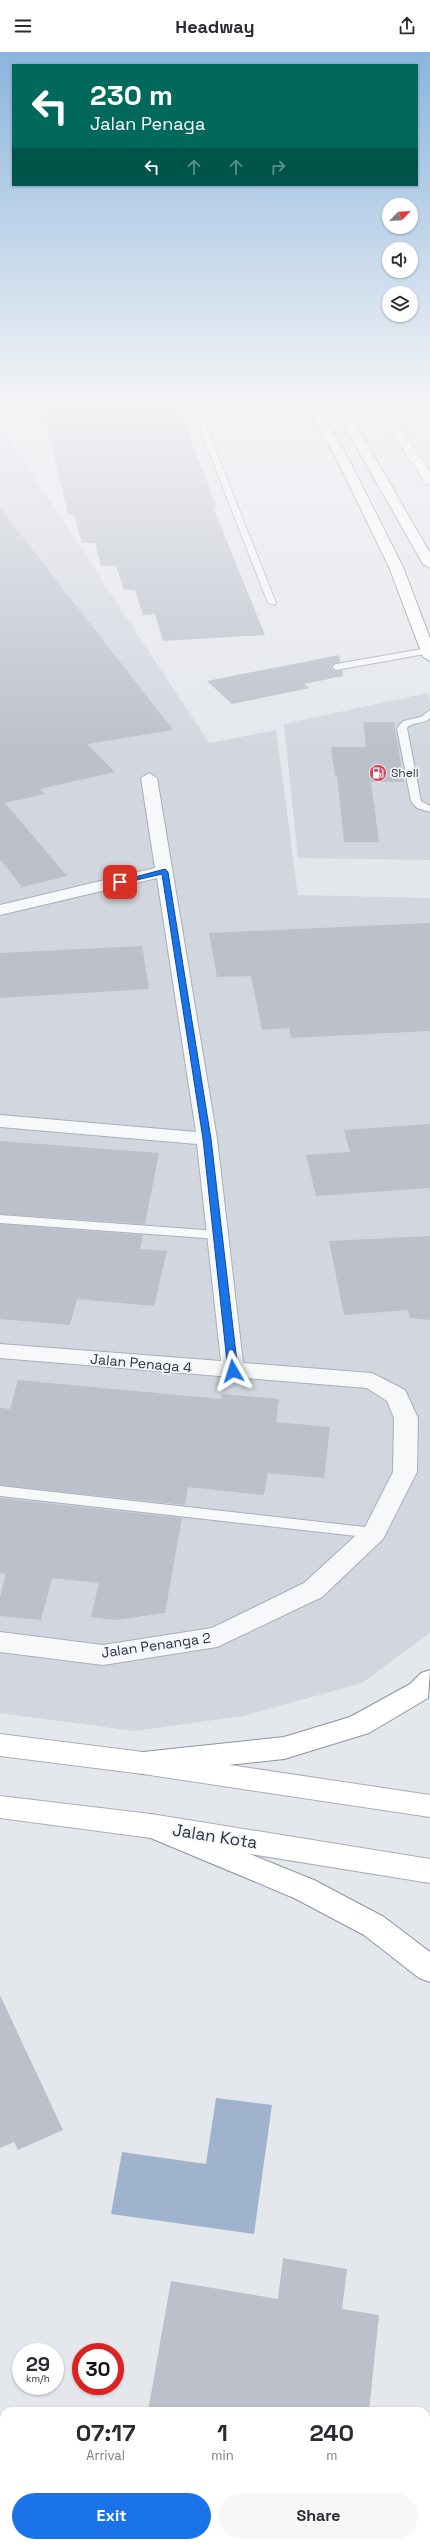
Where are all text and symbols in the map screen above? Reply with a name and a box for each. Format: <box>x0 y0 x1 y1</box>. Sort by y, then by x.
icon: menu <box>12 15 34 37</box>
text: Headway <box>175 15 255 38</box>
icon: share <box>396 15 418 37</box>
text: 230 m <box>90 77 173 113</box>
icon: left <box>24 80 76 132</box>
text: Jalan Penaga <box>90 112 205 135</box>
icon: left <box>141 156 163 178</box>
icon: ahead <box>183 156 205 178</box>
icon: ahead <box>225 156 247 178</box>
icon: right <box>267 156 289 178</box>
north arrow <box>382 198 418 234</box>
map controls <box>382 198 418 322</box>
button: sound <box>382 242 418 278</box>
button: layers <box>382 286 418 322</box>
fuel station icon: Shell <box>368 763 388 783</box>
place label: Shell <box>391 765 419 781</box>
pin <box>103 865 137 899</box>
icon: arrive <box>109 871 131 893</box>
street label: Jalan Penaga 4 <box>89 1350 193 1376</box>
position arrow <box>212 1350 254 1392</box>
street label: Jalan Penanga 2 <box>100 1628 212 1662</box>
street label: Jalan Kota <box>171 1818 259 1854</box>
speed limit sign: 30 <box>72 2343 124 2395</box>
text: 29 <box>26 2351 50 2377</box>
text: km/h <box>26 2372 50 2385</box>
text: 07:17 <box>76 2417 135 2448</box>
text: 1 <box>217 2417 228 2448</box>
text: 240 <box>309 2417 354 2448</box>
text: Arrival <box>86 2447 125 2464</box>
text: min <box>211 2447 234 2464</box>
text: m <box>326 2447 337 2464</box>
button: Exit <box>12 2493 211 2539</box>
button: Share <box>219 2493 418 2539</box>

